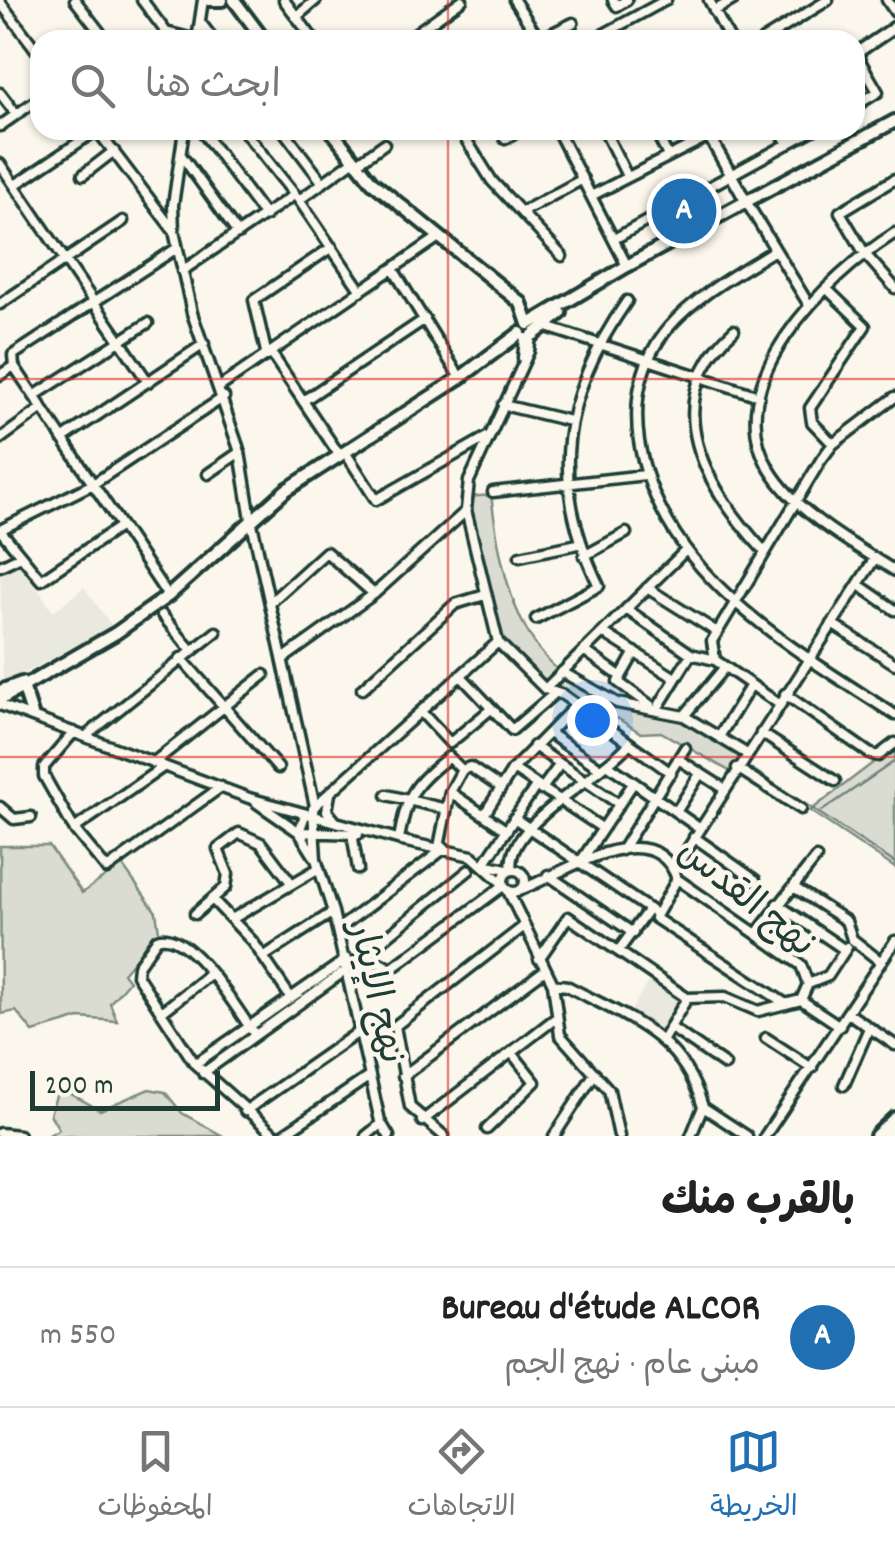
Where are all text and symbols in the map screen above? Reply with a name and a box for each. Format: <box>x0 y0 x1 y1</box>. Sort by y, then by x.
search box <box>30 30 865 140</box>
icon: search <box>65 58 120 113</box>
text: ابحث هنا <box>145 61 281 116</box>
pin: A <box>652 174 716 248</box>
your location <box>567 695 618 746</box>
street label: نهج القدس <box>663 827 826 973</box>
street label: نهج الإيثار <box>330 914 417 1070</box>
scale bar <box>30 1066 220 1110</box>
text: 200 m <box>45 1068 113 1108</box>
text: بالقرب منك <box>661 1175 855 1235</box>
text: Bureau d'étude ALCOR <box>441 1283 760 1338</box>
text: 550 m <box>40 1314 116 1360</box>
text: A <box>814 1314 831 1360</box>
text: مبنى عام · نهج الجم <box>504 1344 760 1390</box>
tab: المحفوظات <box>97 1424 213 1530</box>
tab: الاتجاهات <box>407 1424 516 1530</box>
tab: الخريطة <box>710 1424 798 1530</box>

